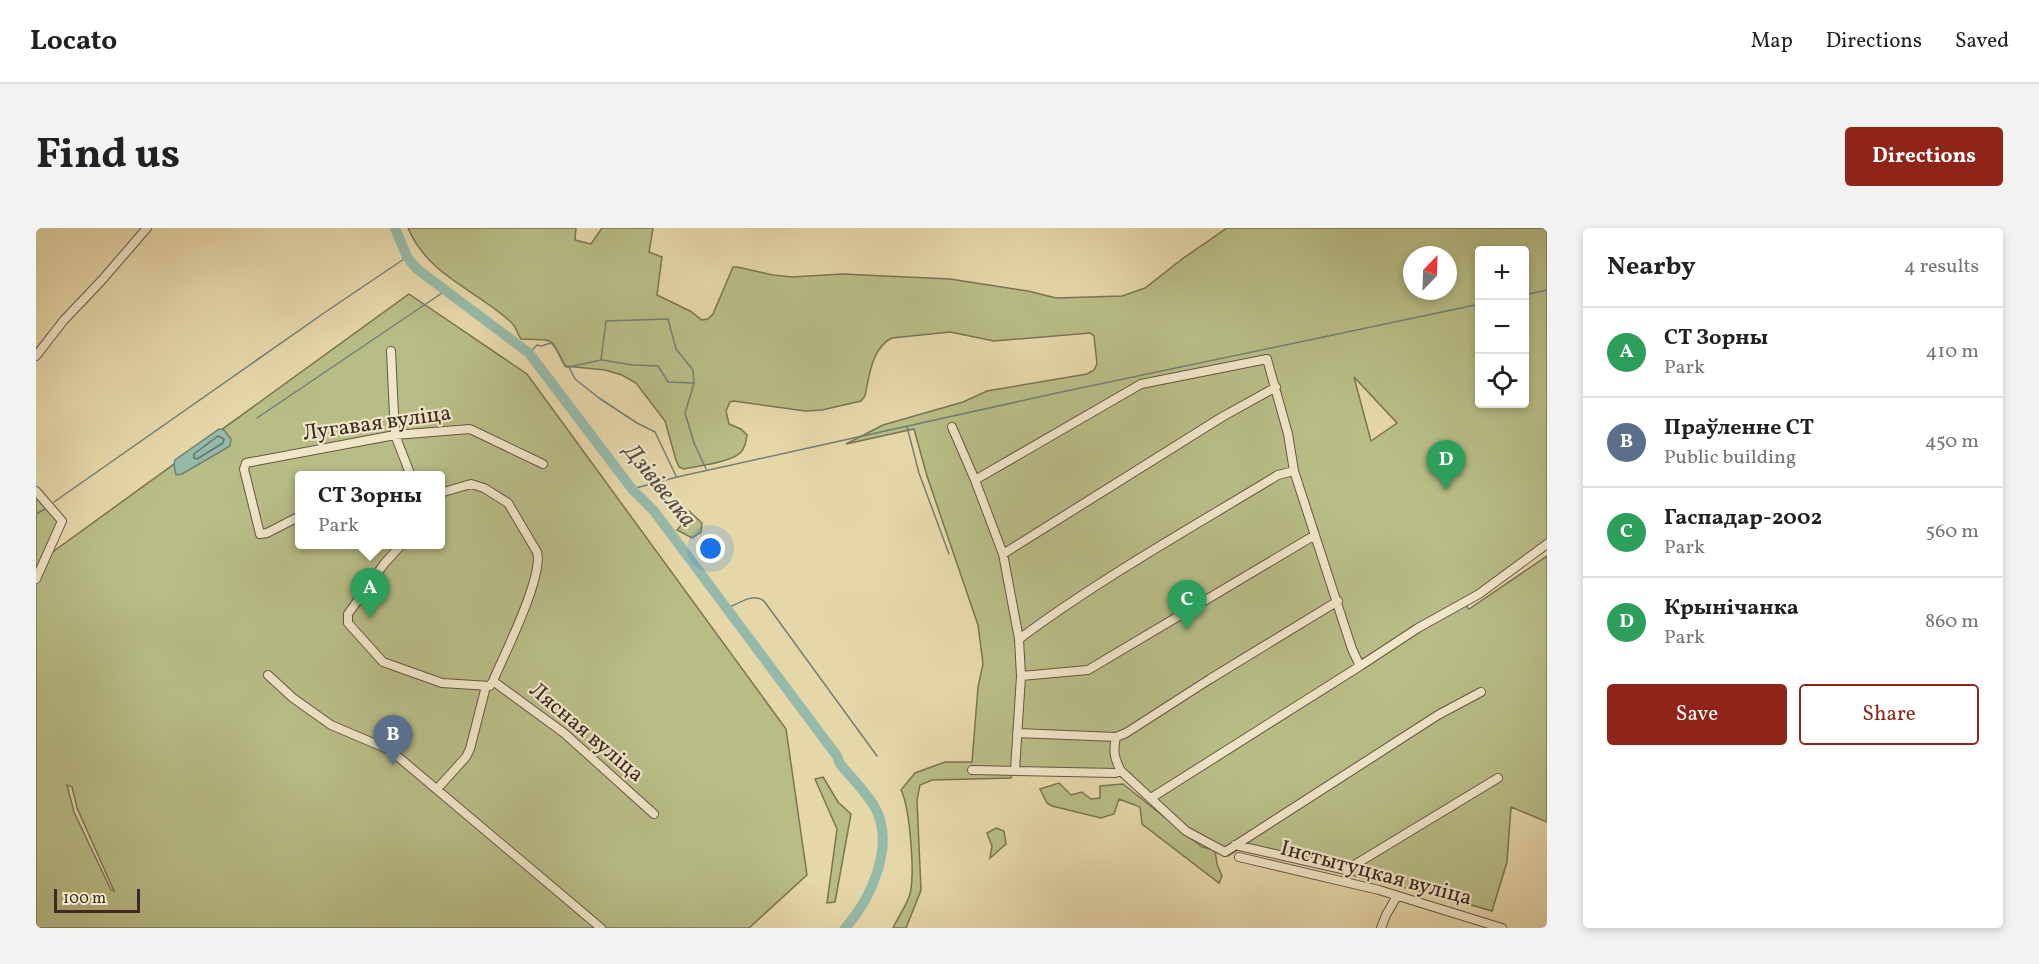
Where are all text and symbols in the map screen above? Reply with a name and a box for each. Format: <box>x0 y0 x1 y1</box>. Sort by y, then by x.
text: Locato <box>30 22 117 61</box>
text: Map <box>1751 27 1793 56</box>
text: Directions <box>1826 27 1922 56</box>
text: Saved <box>1955 27 2009 56</box>
text: Find us <box>36 127 180 186</box>
button: Directions <box>1845 127 2003 186</box>
north arrow <box>1403 246 1457 300</box>
map controls <box>1475 246 1529 408</box>
button: + <box>1475 246 1529 300</box>
text: Nearby <box>1607 249 1696 285</box>
text: 4 results <box>1904 253 1979 281</box>
button: − <box>1475 300 1529 354</box>
text: СТ Зорны <box>1664 323 1768 354</box>
text: A <box>1619 338 1634 366</box>
text: 410 m <box>1926 338 1979 366</box>
button: locate <box>1475 354 1529 408</box>
text: Park <box>1664 354 1705 382</box>
street label: Лугавая вуліца <box>301 398 453 450</box>
text: Праўленне СТ <box>1664 413 1814 444</box>
text: B <box>1620 428 1633 456</box>
text: 450 m <box>1925 428 1979 456</box>
water label: Дзівівелка <box>613 435 704 536</box>
pin: D <box>1426 440 1466 490</box>
text: Public building <box>1664 444 1796 472</box>
popup <box>295 471 445 549</box>
text: СТ Зорны <box>318 481 422 512</box>
text: Гаспадар-2002 <box>1664 503 1822 534</box>
text: Park <box>318 512 359 540</box>
text: C <box>1620 518 1633 546</box>
text: 560 m <box>1926 518 1979 546</box>
your location <box>696 534 725 563</box>
text: Park <box>1664 534 1705 562</box>
pin: A <box>350 568 390 618</box>
pin: C <box>1168 580 1206 630</box>
text: Крынічанка <box>1664 593 1799 624</box>
text: D <box>1619 608 1634 636</box>
text: 860 m <box>1925 608 1979 636</box>
text: Park <box>1664 624 1705 652</box>
street label: Лясная вуліца <box>522 676 650 790</box>
button: Save <box>1607 684 1787 745</box>
button: Share <box>1799 684 1979 745</box>
pin: B <box>374 716 412 765</box>
street label: Інстытуцкая вуліца <box>1277 833 1475 915</box>
scale bar <box>54 886 140 914</box>
text: 100 m <box>63 888 106 910</box>

